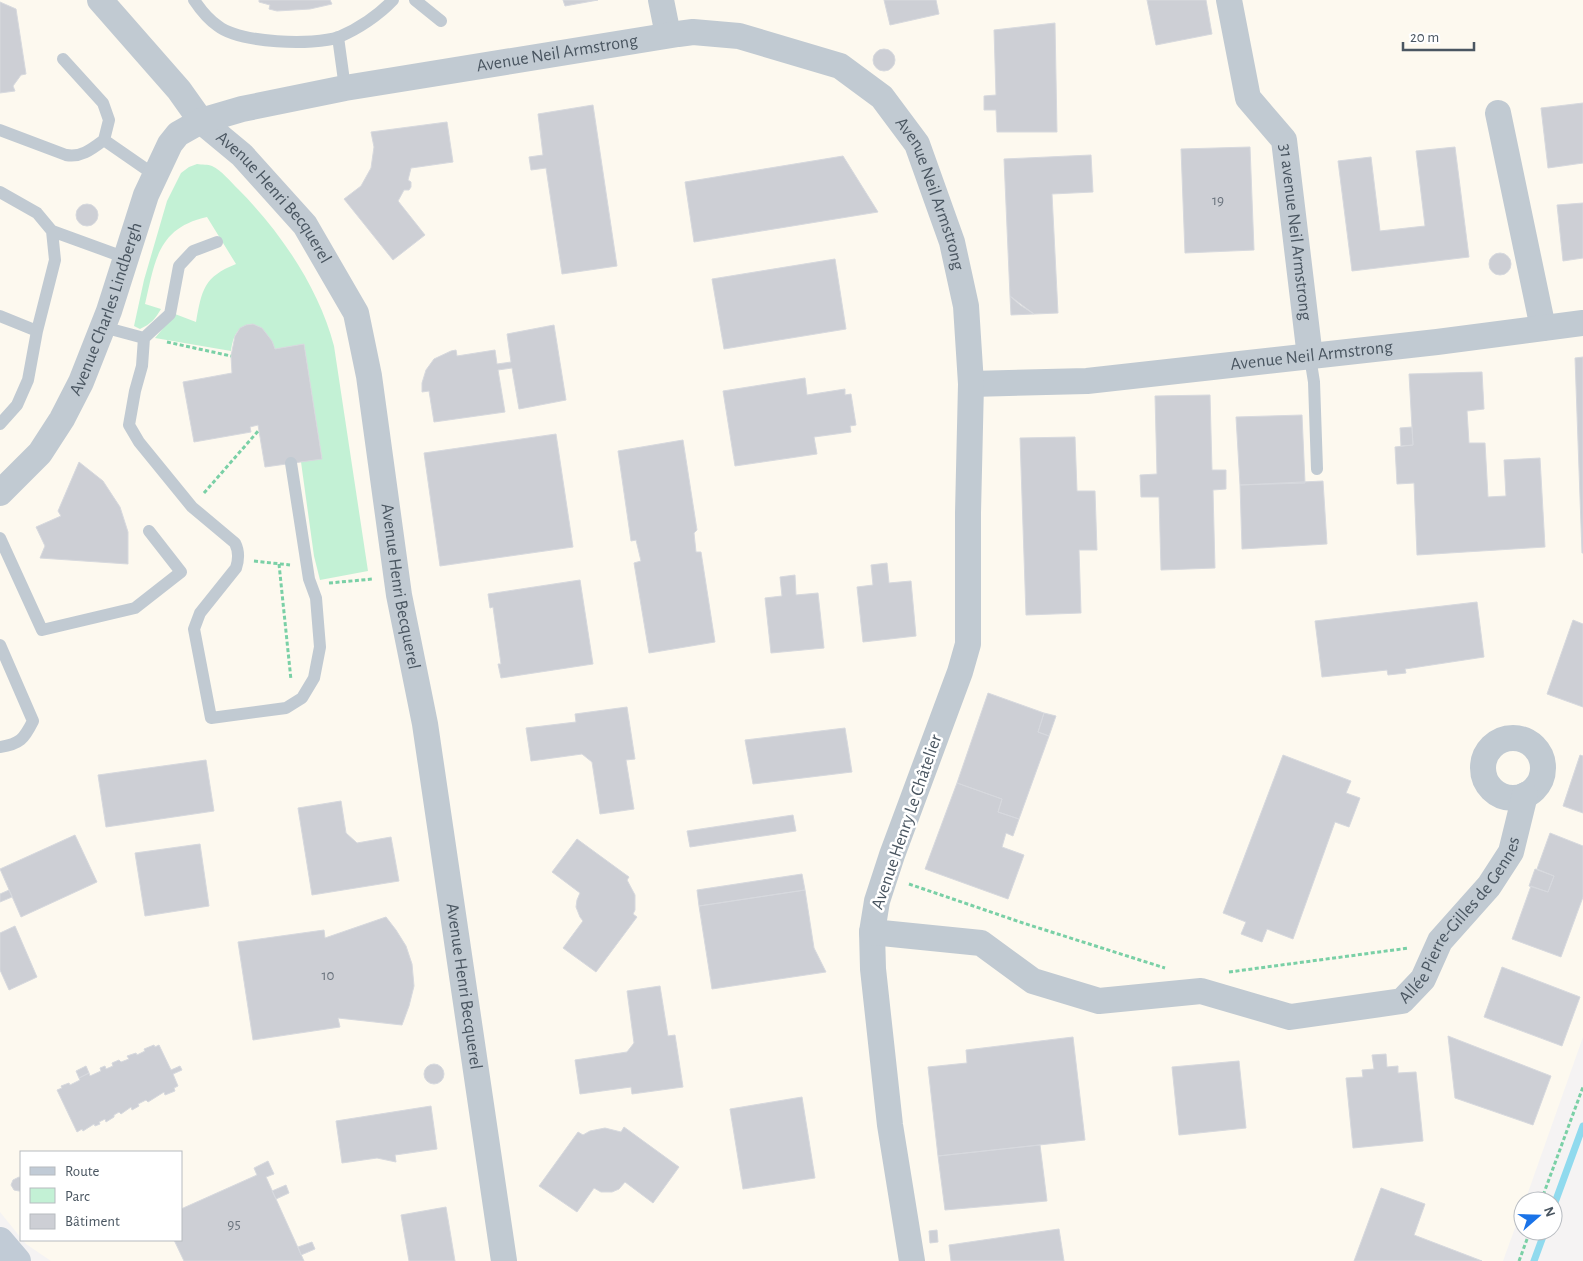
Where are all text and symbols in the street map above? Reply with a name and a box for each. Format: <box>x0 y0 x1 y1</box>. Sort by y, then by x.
scale bar <box>1403 20 1474 52</box>
text: 20 m <box>1410 30 1439 45</box>
street label: Avenue Neil Armstrong <box>475 32 639 76</box>
street label: Avenue Neil Armstrong <box>892 114 967 272</box>
street label: Avenue Henri Becquerel <box>212 128 334 267</box>
street label: 31 avenue Neil Armstrong <box>1276 143 1315 322</box>
house number: 19 <box>1212 193 1224 208</box>
street label: Avenue Charles Lindbergh <box>67 220 146 399</box>
street label: Avenue Neil Armstrong <box>1230 338 1394 374</box>
street label: Avenue Henri Becquerel <box>378 502 423 671</box>
street label: Avenue Henry Le Châtelier <box>869 732 945 912</box>
street label: Allée Pierre-Gilles de Gennes <box>1396 835 1523 1007</box>
street label: Avenue Henri Becquerel <box>442 902 485 1071</box>
house number: 10 <box>321 968 335 983</box>
legend <box>20 1151 182 1241</box>
text: Route <box>65 1164 99 1179</box>
text: Parc <box>65 1189 90 1204</box>
north arrow <box>1513 1191 1563 1241</box>
text: N <box>1541 1205 1558 1219</box>
text: Bâtiment <box>65 1214 120 1229</box>
house number: 95 <box>227 1217 241 1232</box>

